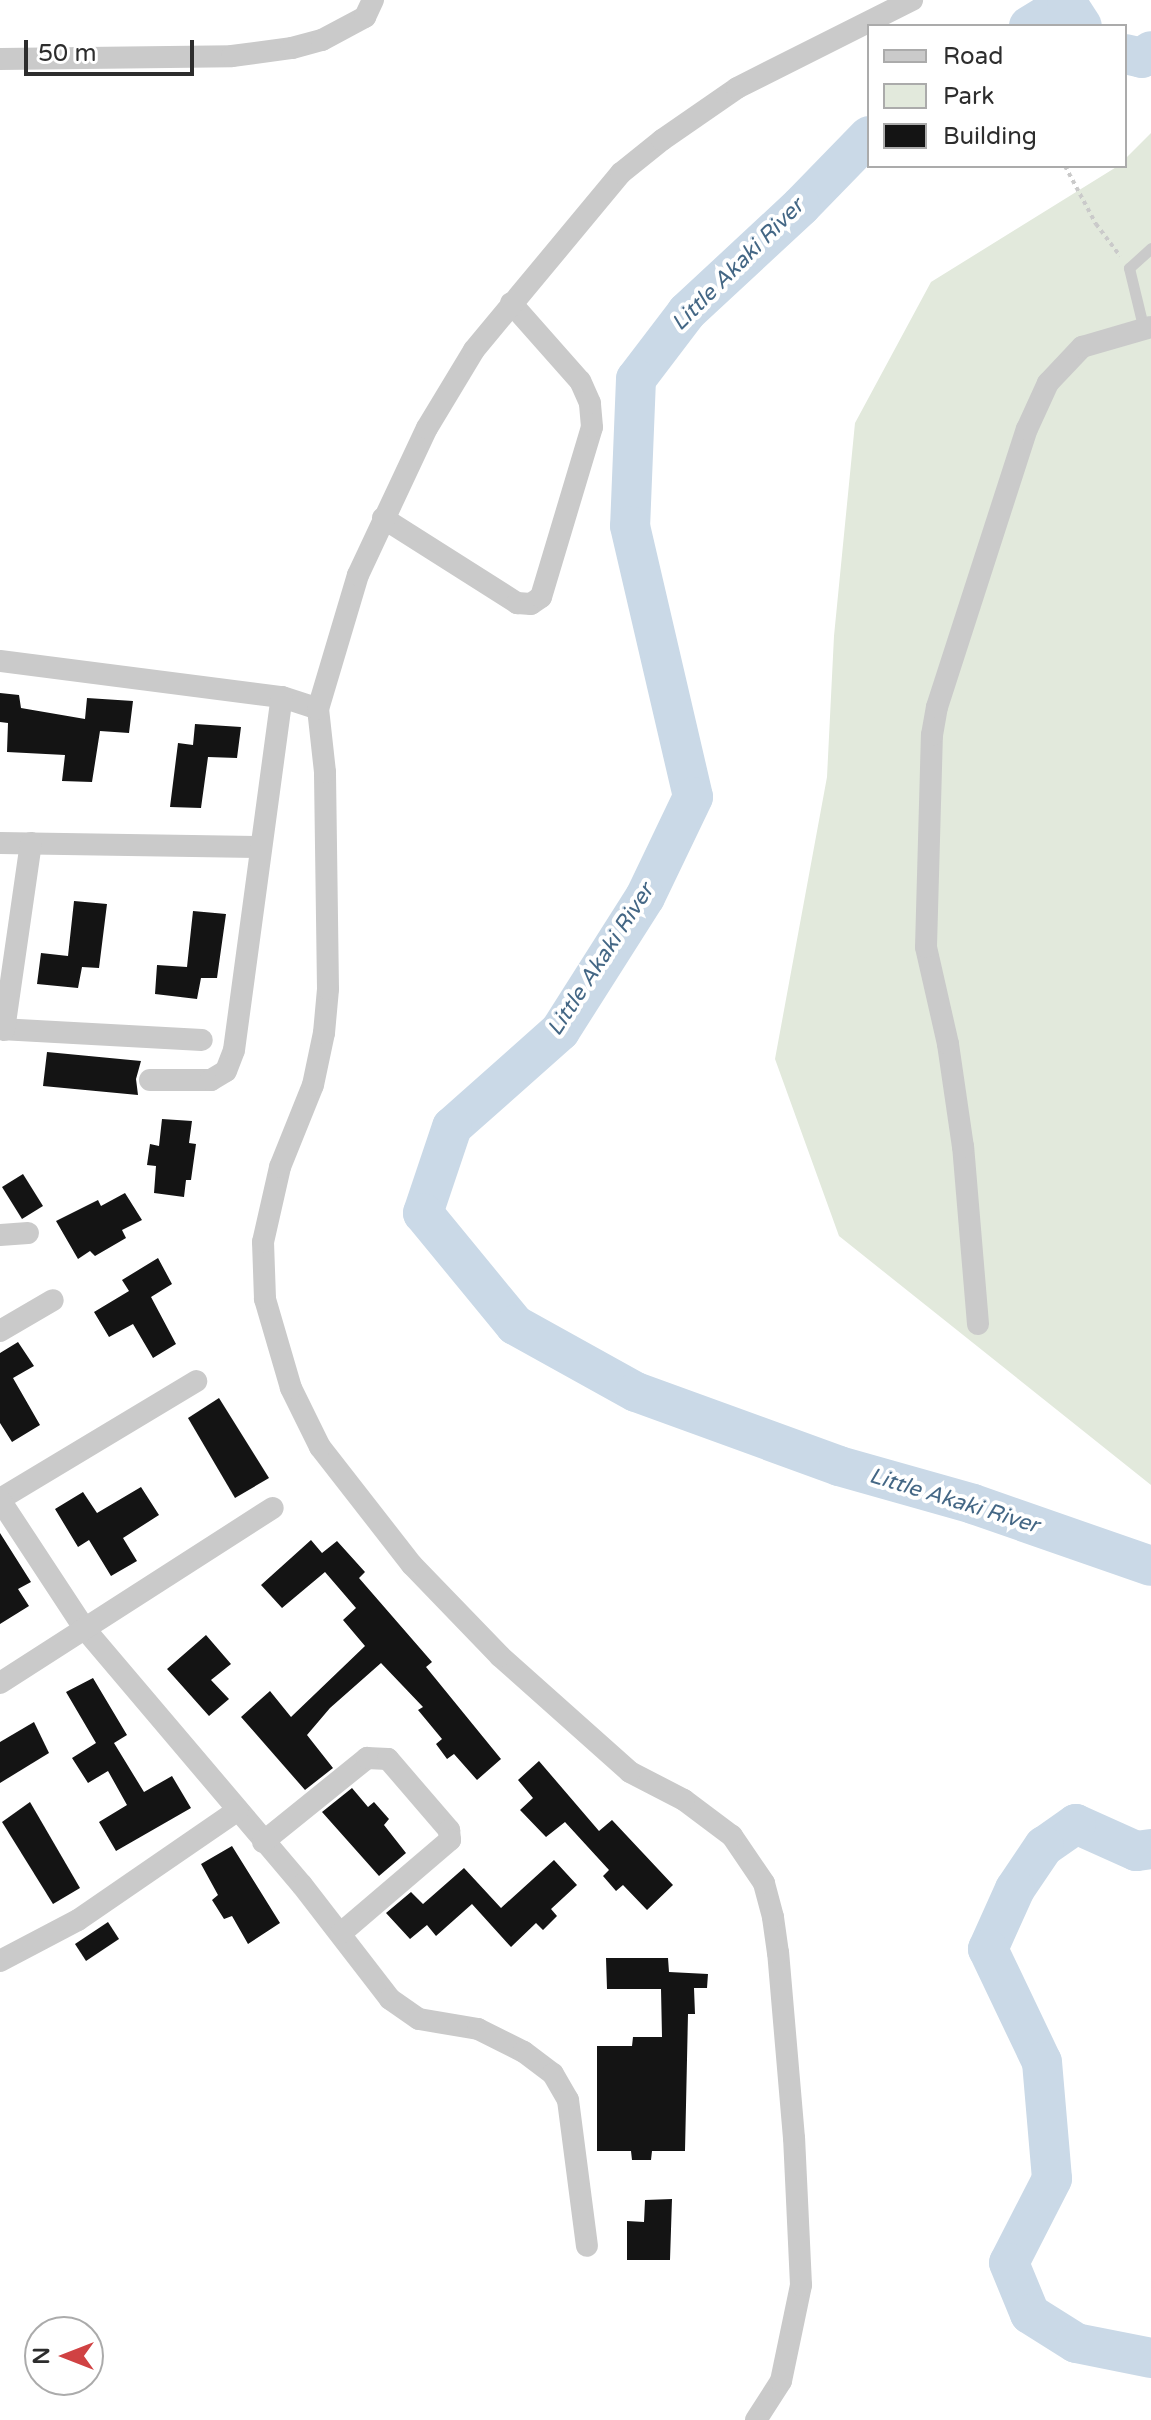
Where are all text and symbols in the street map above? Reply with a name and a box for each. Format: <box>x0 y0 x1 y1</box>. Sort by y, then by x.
scale bar <box>28 24 198 74</box>
legend <box>867 24 1127 168</box>
text: 50 m <box>38 39 96 68</box>
text: Road <box>943 42 1003 71</box>
text: Park <box>943 82 994 111</box>
text: Building <box>943 122 1037 151</box>
water label: Little Akaki River <box>667 194 809 336</box>
water label: Little Akaki River <box>542 879 660 1041</box>
water label: Little Akaki River <box>866 1463 1042 1539</box>
north arrow <box>24 2316 104 2396</box>
text: N <box>29 2347 55 2365</box>

